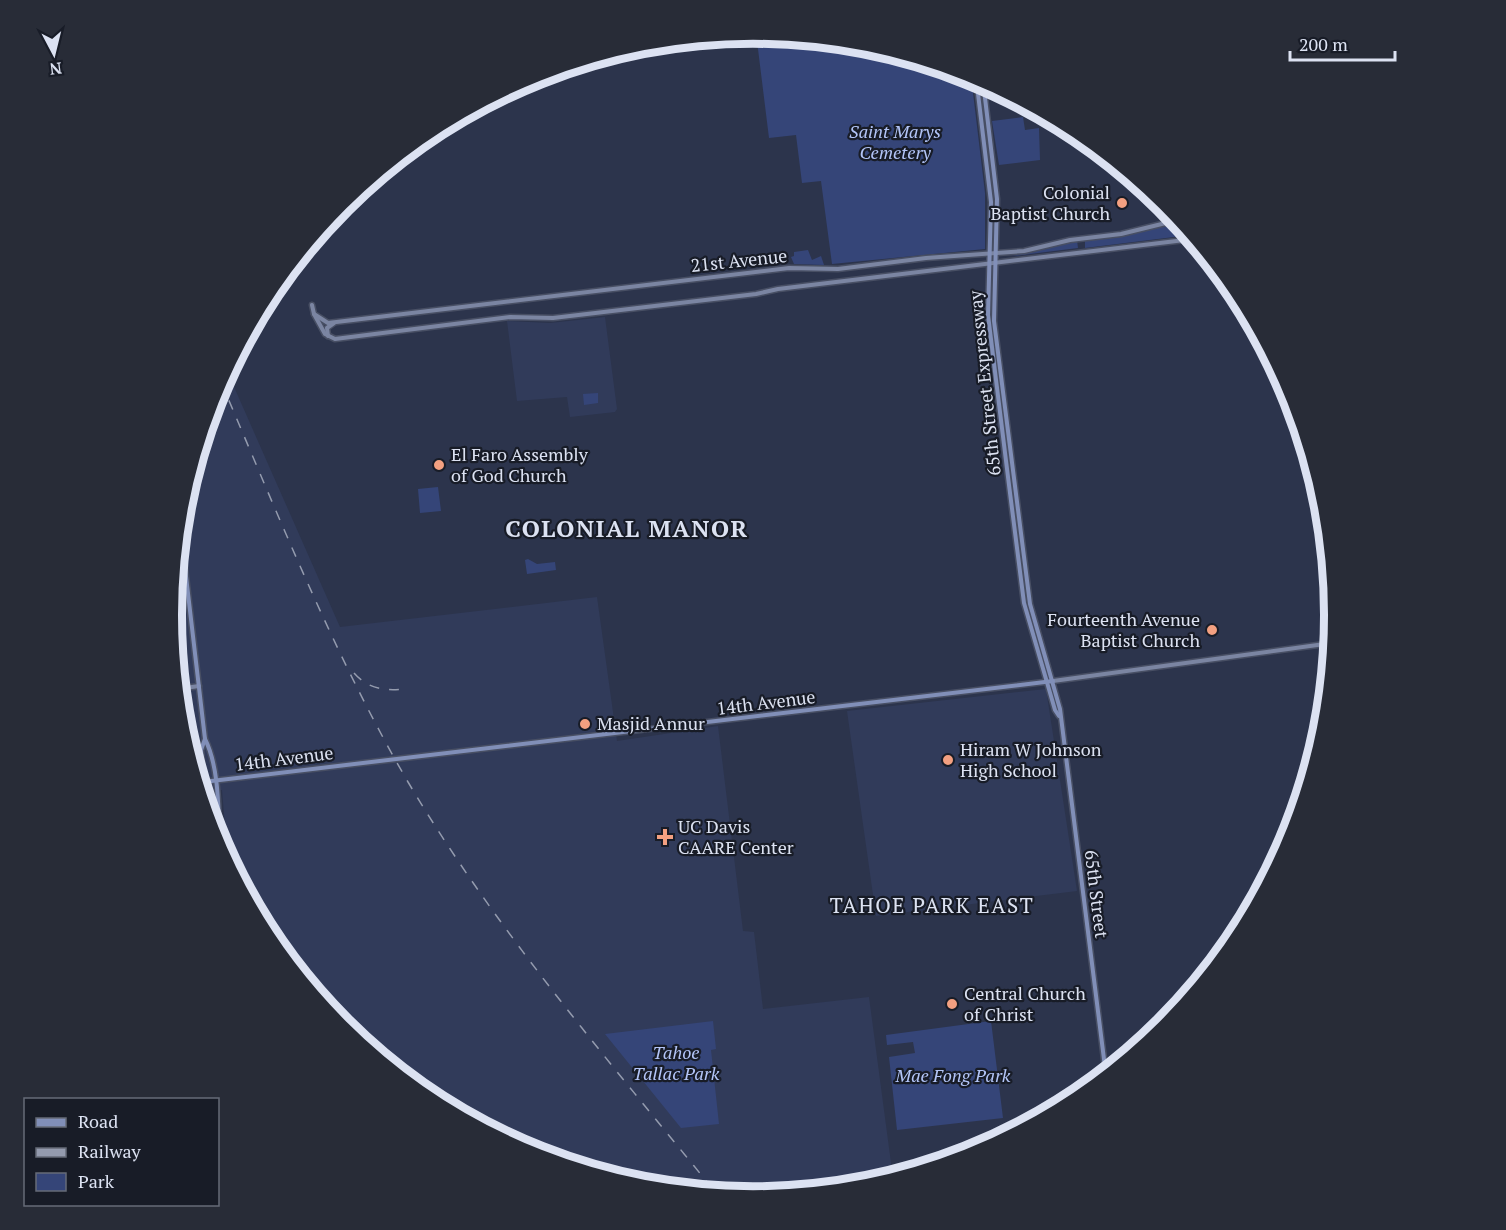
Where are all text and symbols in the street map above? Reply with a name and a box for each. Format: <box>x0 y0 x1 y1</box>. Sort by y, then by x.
north arrow <box>24 24 84 84</box>
scale bar <box>1290 24 1395 62</box>
text: 200 m <box>1299 32 1348 56</box>
text: N <box>48 57 63 81</box>
park label: Saint Marys Cemetery <box>849 119 941 164</box>
place label: Colonial Baptist Church <box>991 180 1110 225</box>
marker: Colonial Baptist Church <box>1115 196 1129 210</box>
street label: 21st Avenue <box>690 243 788 277</box>
street label: 65th Street Expressway <box>962 288 1006 477</box>
place label: El Faro Assembly of God Church <box>451 442 589 487</box>
marker: El Faro Assembly of God Church <box>432 458 446 472</box>
district label: COLONIAL MANOR <box>505 512 749 544</box>
place label: Fourteenth Avenue Baptist Church <box>1047 607 1200 652</box>
marker: Fourteenth Avenue Baptist Church <box>1205 623 1219 637</box>
street label: 14th Avenue <box>715 684 817 720</box>
place label: Masjid Annur <box>597 711 705 735</box>
marker: Masjid Annur <box>578 717 592 731</box>
place label: Hiram W Johnson High School <box>960 737 1102 782</box>
street label: 14th Avenue <box>233 740 335 776</box>
marker: Hiram W Johnson High School <box>941 753 955 767</box>
place label: UC Davis CAARE Center <box>678 814 794 859</box>
marker: UC Davis CAARE Center <box>656 828 674 846</box>
street label: 65th Street <box>1080 848 1114 940</box>
district label: TAHOE PARK EAST <box>830 891 1034 919</box>
place label: Central Church of Christ <box>964 981 1086 1026</box>
marker: Central Church of Christ <box>945 997 959 1011</box>
park label: Tahoe Tallac Park <box>633 1040 720 1085</box>
park label: Mae Fong Park <box>894 1063 1011 1087</box>
legend <box>24 1098 219 1206</box>
text: Road <box>78 1109 118 1133</box>
text: Railway <box>78 1139 142 1163</box>
text: Park <box>78 1169 115 1193</box>

